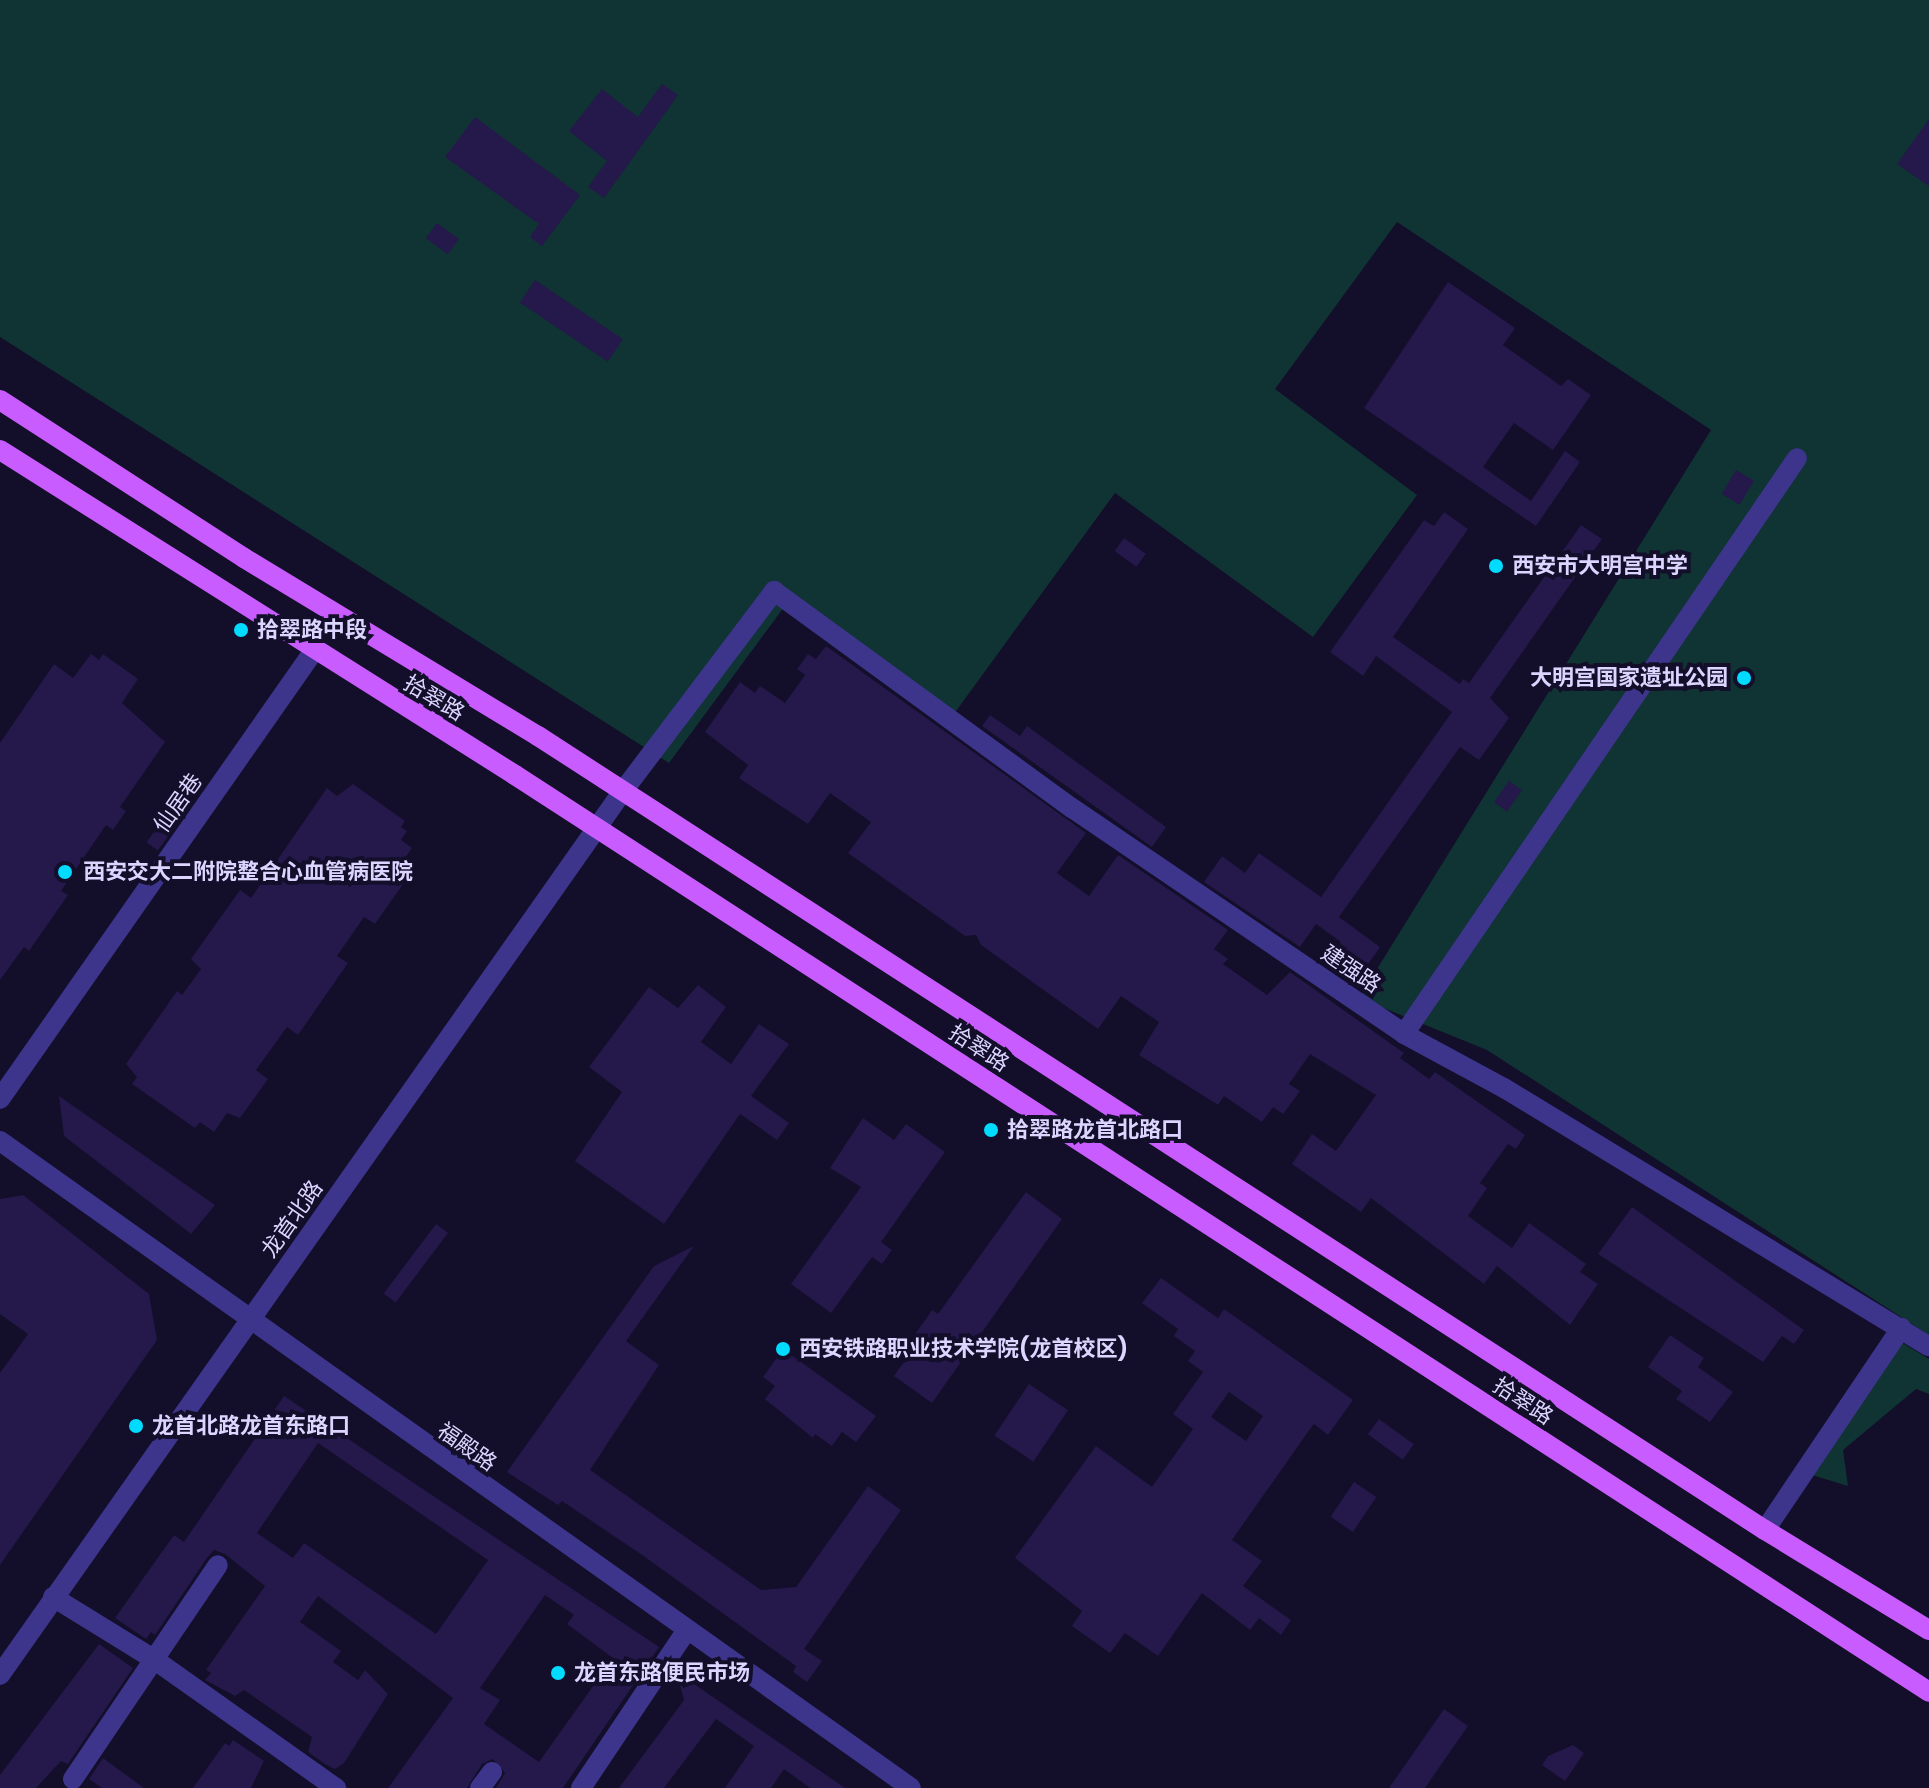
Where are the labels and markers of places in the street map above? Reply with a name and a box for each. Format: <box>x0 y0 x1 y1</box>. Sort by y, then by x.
place label: 西安市大明宫中学 <box>1512 553 1688 579</box>
marker: 西安市大明宫中学 <box>1487 557 1505 575</box>
place label: 拾翠路中段 <box>257 617 367 643</box>
marker: 拾翠路中段 <box>232 621 250 639</box>
place label: 大明宫国家遗址公园 <box>1530 665 1728 691</box>
marker: 大明宫国家遗址公园 <box>1735 669 1753 687</box>
place label: 西安交大二附院整合心血管病医院 <box>83 859 413 885</box>
marker: 西安交大二附院整合心血管病医院 <box>54 861 76 883</box>
place label: 拾翠路龙首北路口 <box>1007 1117 1183 1143</box>
marker: 拾翠路龙首北路口 <box>982 1121 1000 1139</box>
place label: 西安铁路职业技术学院(龙首校区) <box>799 1336 1128 1362</box>
marker: 西安铁路职业技术学院(龙首校区) <box>774 1340 792 1358</box>
place label: 龙首北路龙首东路口 <box>152 1413 350 1439</box>
marker: 龙首北路龙首东路口 <box>127 1417 145 1435</box>
place label: 龙首东路便民市场 <box>574 1660 750 1686</box>
marker: 龙首东路便民市场 <box>549 1664 567 1682</box>

